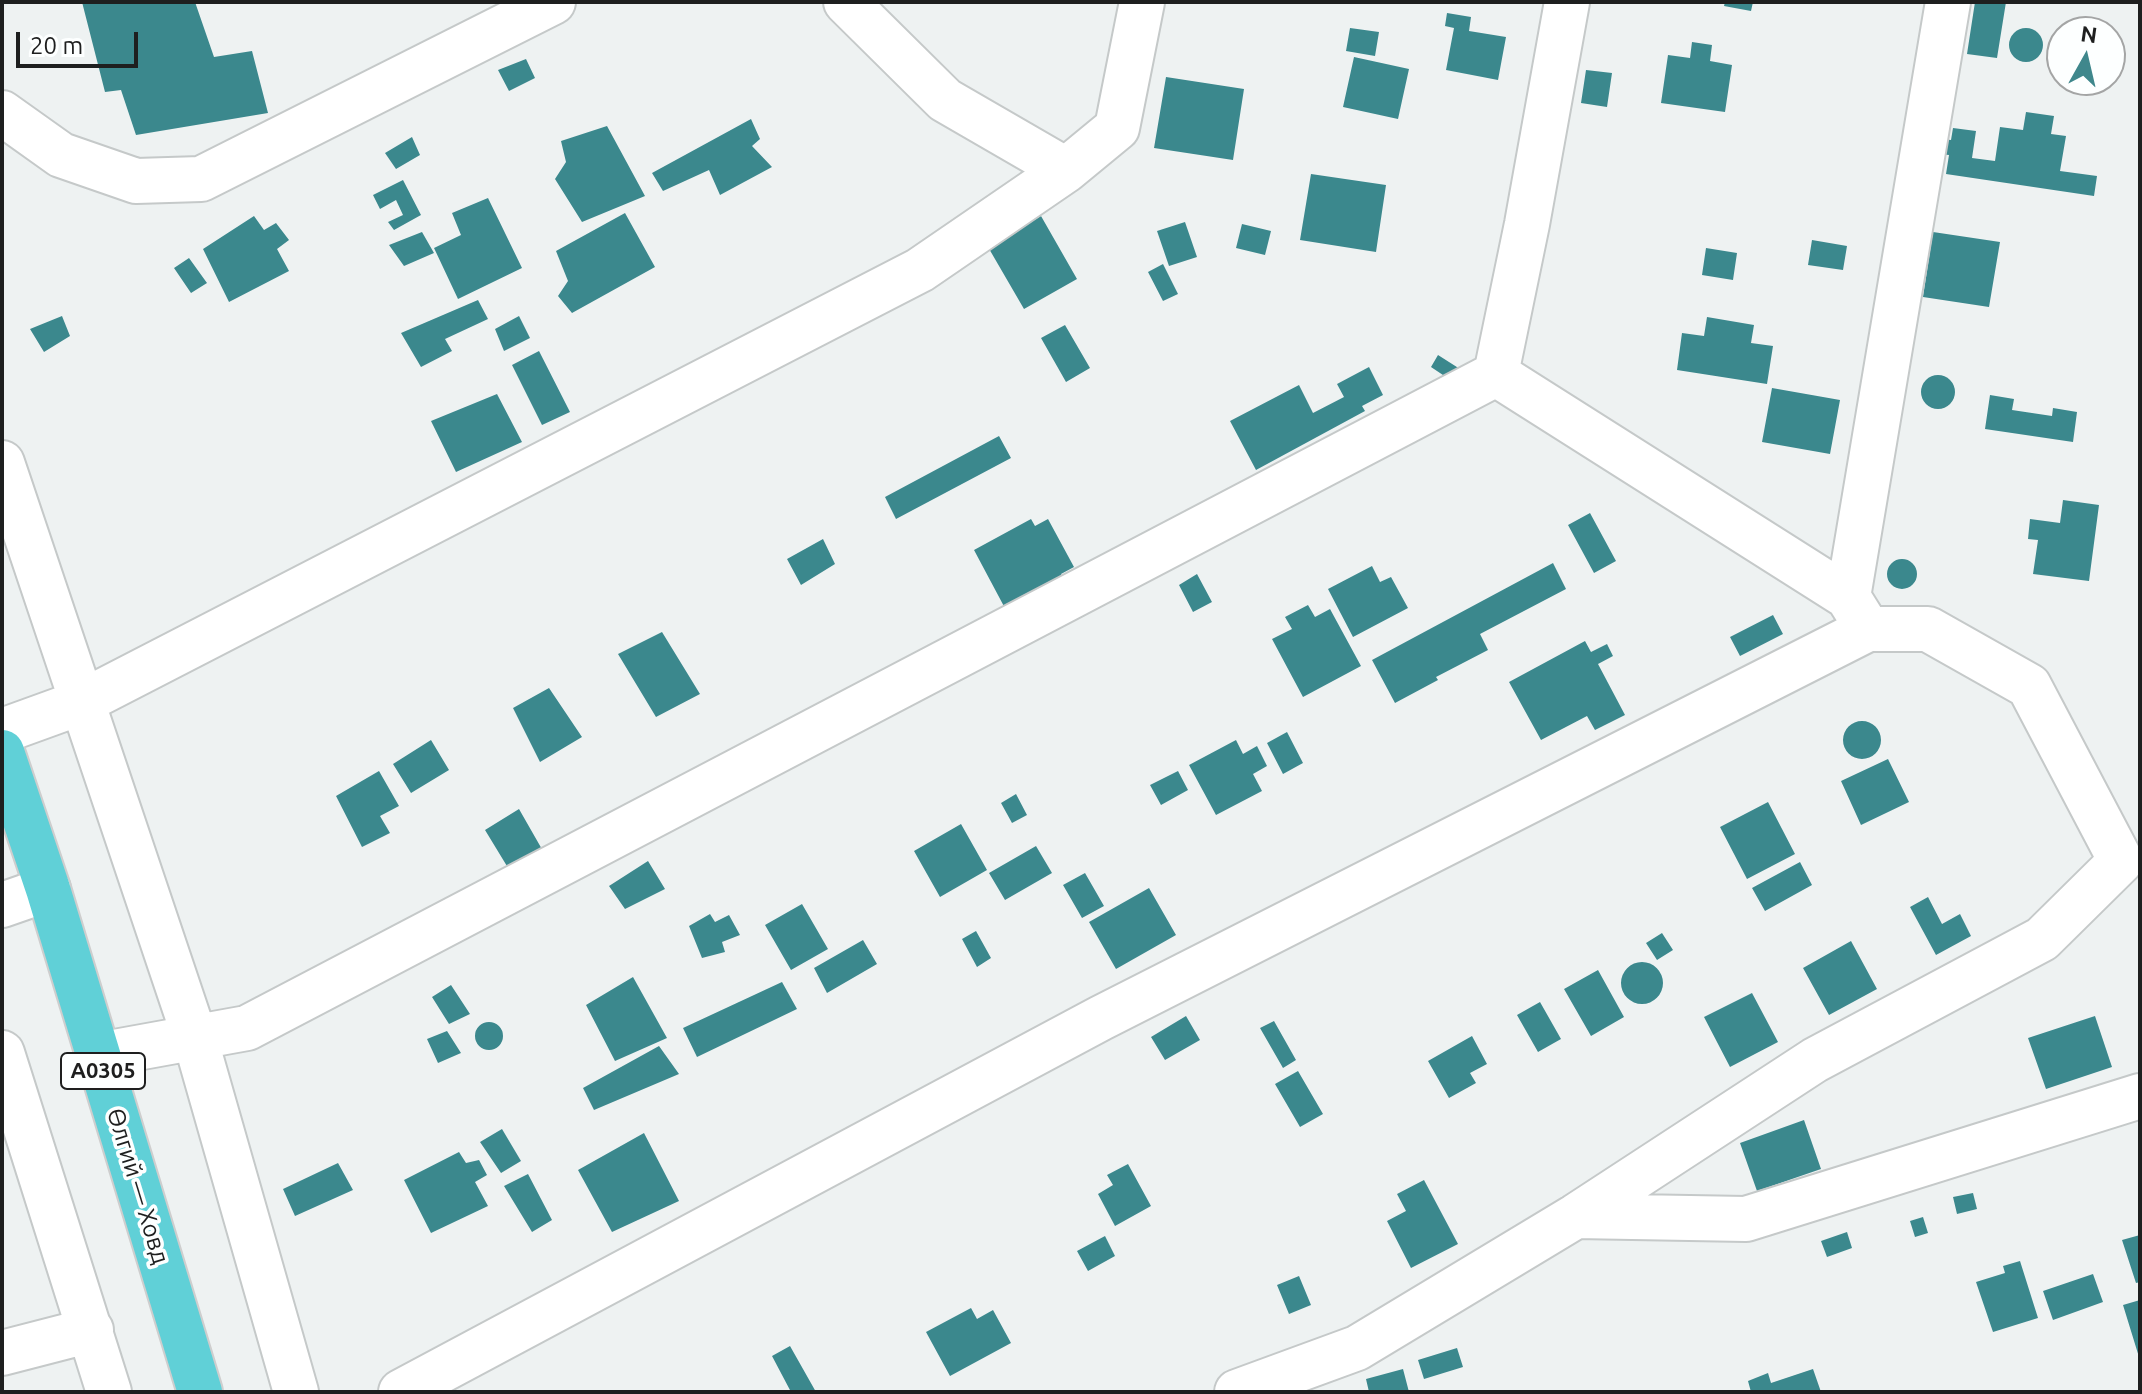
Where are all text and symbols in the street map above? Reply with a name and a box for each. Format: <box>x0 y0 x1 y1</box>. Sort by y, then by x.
scale bar <box>20 16 142 66</box>
north arrow <box>2046 16 2126 96</box>
text: N <box>2079 20 2099 47</box>
text: 20 m <box>30 32 83 59</box>
road number: A0305 <box>61 1053 145 1089</box>
street label: Өлгий — Ховд <box>101 1105 175 1267</box>

